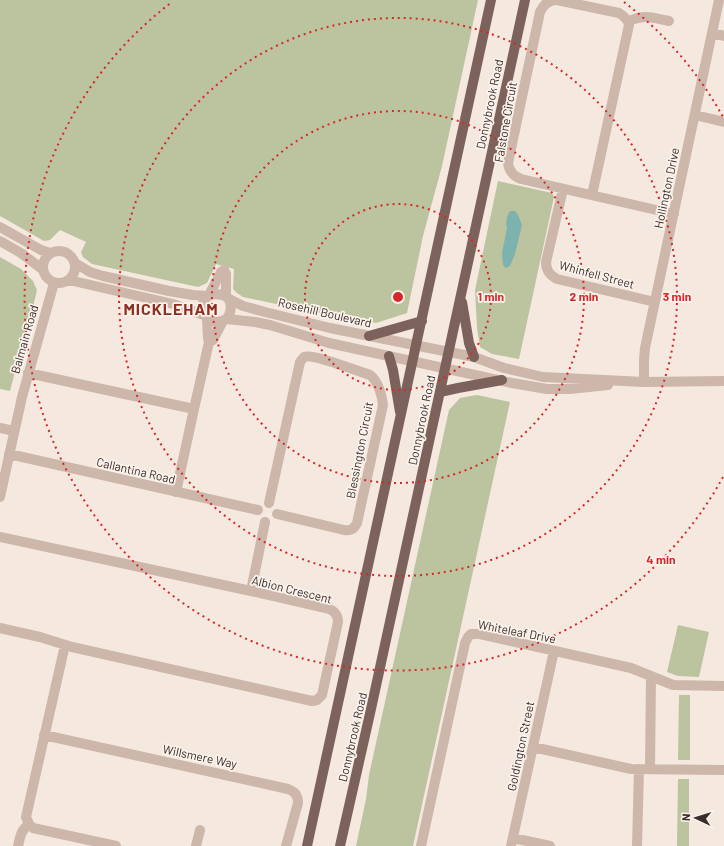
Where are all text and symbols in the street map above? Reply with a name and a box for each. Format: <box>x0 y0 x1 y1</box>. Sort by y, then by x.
street label: Donnybrook Road <box>473 58 505 150</box>
street label: Falstone Circuit <box>491 81 519 163</box>
street label: Hollington Drive <box>651 146 681 230</box>
street label: Whinfell Street <box>558 257 636 291</box>
text: 1 min <box>478 289 504 303</box>
text: 2 min <box>570 289 598 303</box>
text: 3 min <box>663 289 691 303</box>
centre of rings <box>391 290 405 304</box>
street label: Rosehill Boulevard <box>277 294 373 330</box>
district label: MICKLEHAM <box>123 299 219 318</box>
street label: Balmain Road <box>8 303 40 375</box>
street label: Donnybrook Road <box>405 374 437 466</box>
street label: Blessington Circuit <box>343 400 375 500</box>
street label: Callantina Road <box>95 454 177 486</box>
text: 4 min <box>646 552 676 566</box>
street label: Albion Crescent <box>250 572 334 606</box>
street label: Whiteleaf Drive <box>477 617 557 645</box>
street label: Donnybrook Road <box>335 691 369 783</box>
street label: Goldington Street <box>504 700 536 792</box>
street label: Willsmere Way <box>161 741 239 771</box>
north arrow <box>676 798 716 838</box>
text: N <box>679 813 692 821</box>

